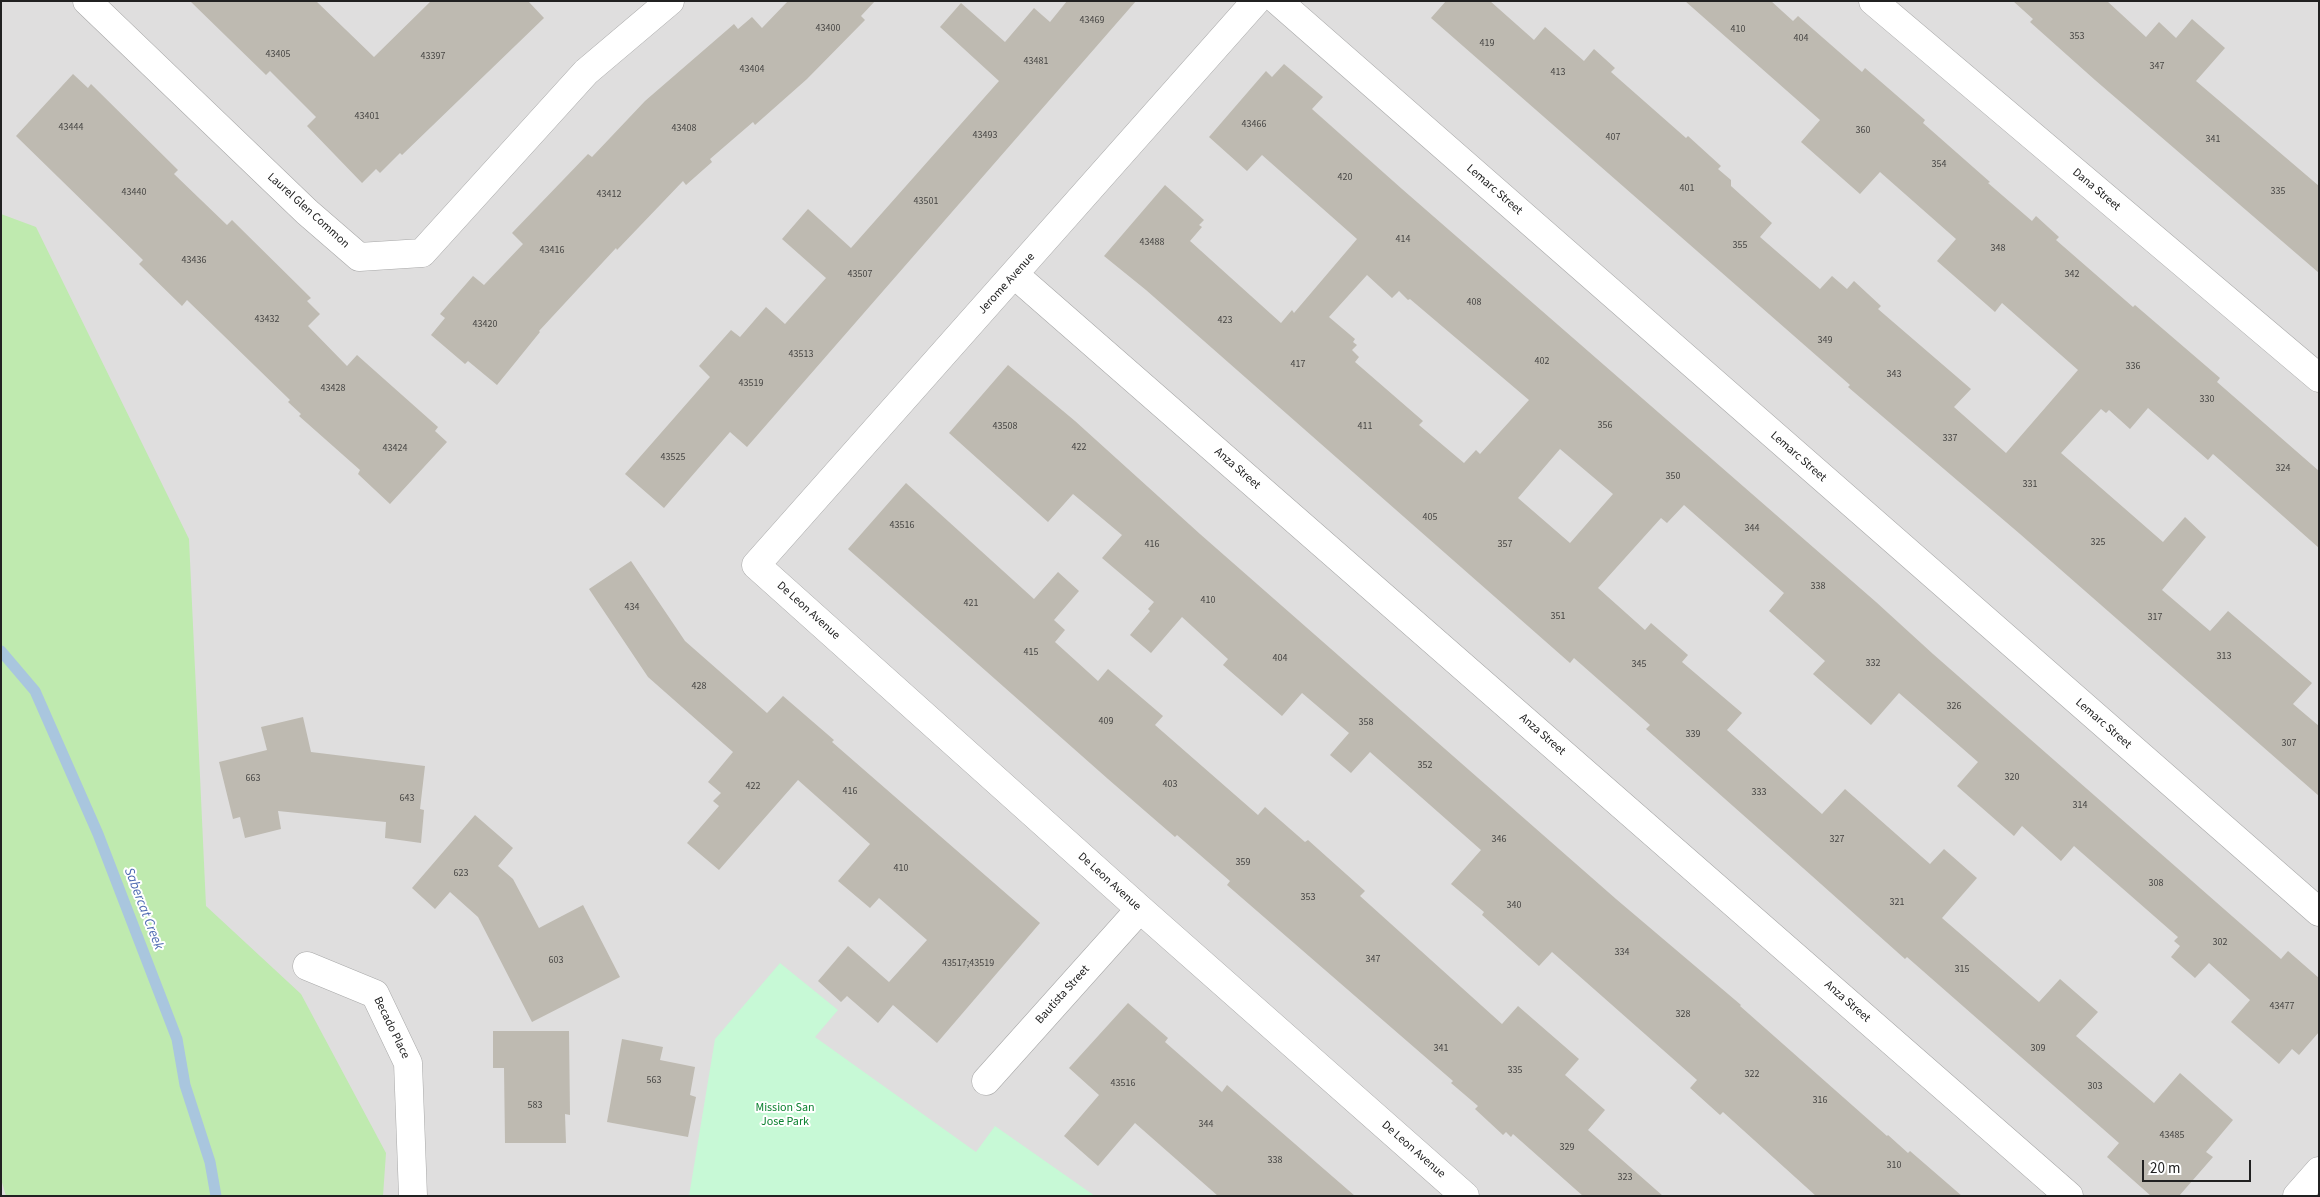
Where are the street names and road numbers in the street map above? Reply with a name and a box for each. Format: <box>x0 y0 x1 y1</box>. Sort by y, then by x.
street label: Lemarc Street <box>1463 162 1525 218</box>
street label: Dana Street <box>2069 166 2123 214</box>
street label: Laurel Glen Common <box>264 170 352 252</box>
street label: Jerome Avenue <box>976 250 1038 318</box>
street label: Lemarc Street <box>1767 429 1829 485</box>
street label: Anza Street <box>1211 445 1263 493</box>
street label: De Leon Avenue <box>774 579 842 643</box>
street label: Lemarc Street <box>2072 696 2134 752</box>
street label: Anza Street <box>1516 711 1568 759</box>
street label: De Leon Avenue <box>1075 850 1143 914</box>
street label: Bautista Street <box>1033 963 1093 1027</box>
street label: Anza Street <box>1821 978 1873 1026</box>
street label: Becado Place <box>370 995 412 1061</box>
street label: De Leon Avenue <box>1378 1118 1448 1182</box>

